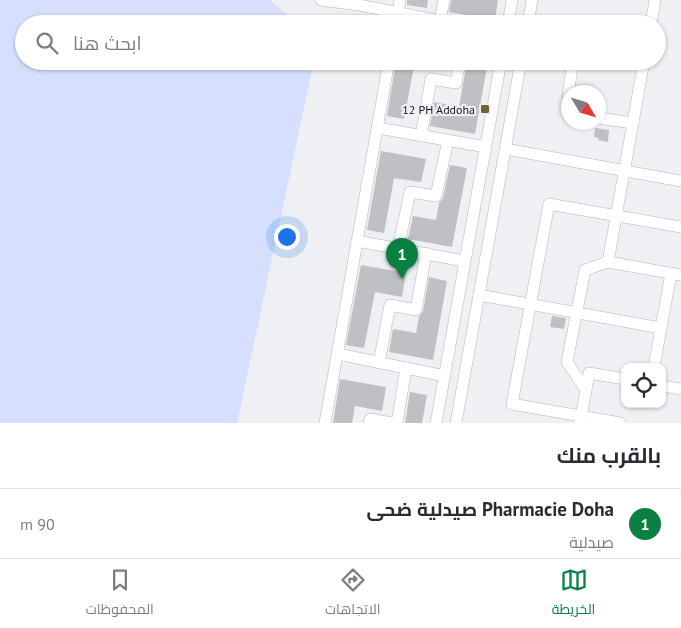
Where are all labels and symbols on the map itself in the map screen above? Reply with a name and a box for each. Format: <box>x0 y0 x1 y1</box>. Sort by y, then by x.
north arrow <box>561 85 606 130</box>
place label: 12 PH Addoha <box>402 102 475 117</box>
marker: 12 PH Addoha <box>479 103 491 115</box>
your location <box>274 224 300 250</box>
pin: 1 <box>386 238 418 279</box>

